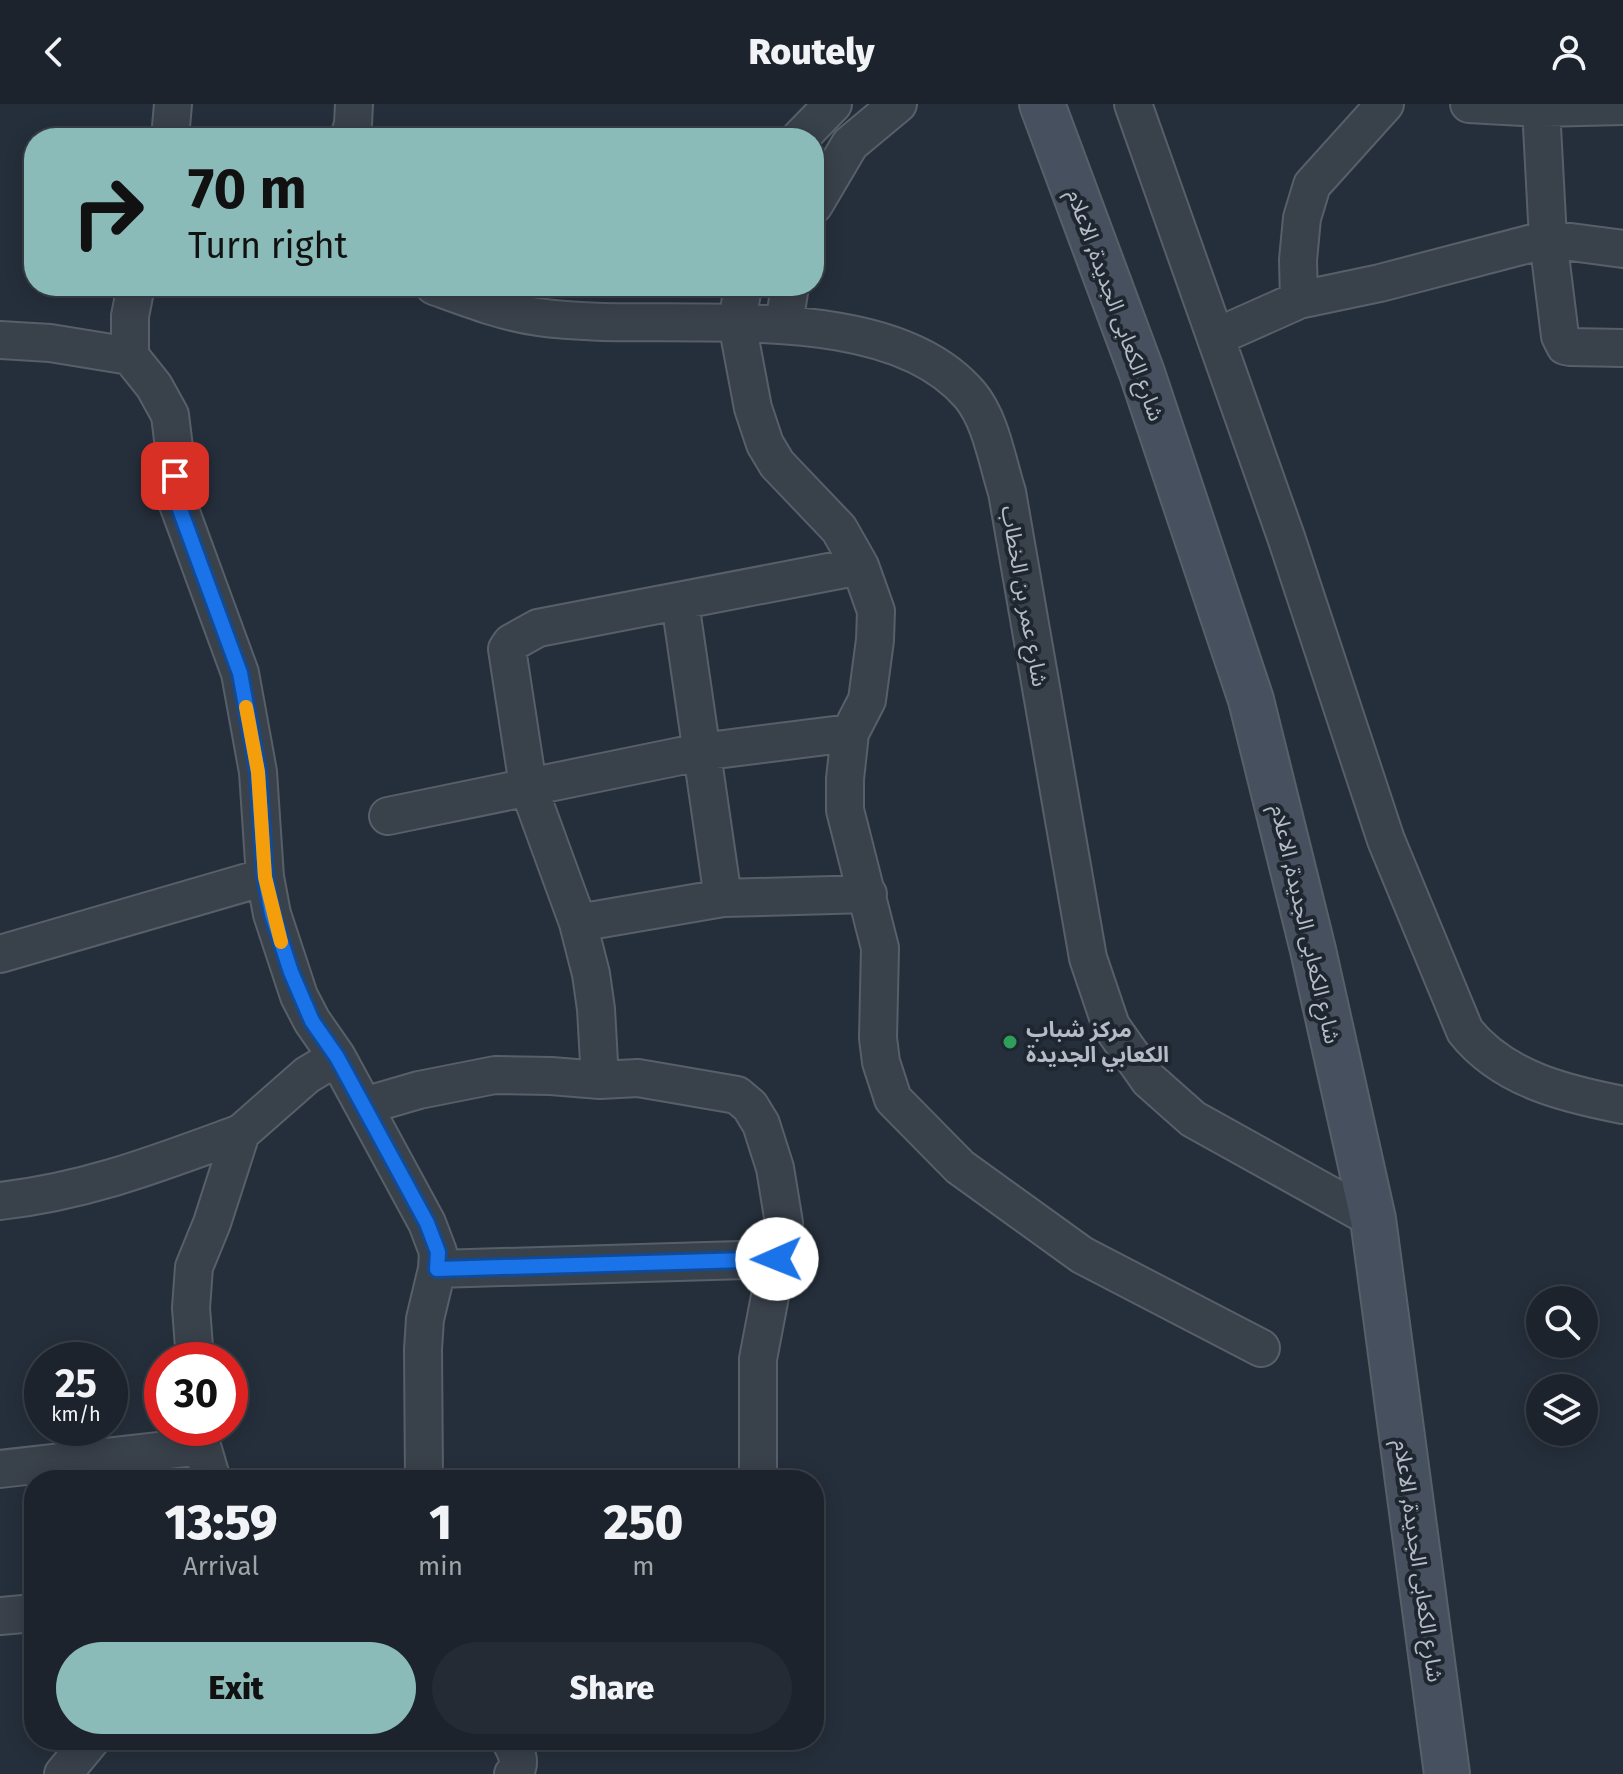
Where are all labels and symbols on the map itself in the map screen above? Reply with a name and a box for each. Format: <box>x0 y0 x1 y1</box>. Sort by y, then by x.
street label: شارع الكعابى الجديدة, الاعلام <box>1058 186 1170 426</box>
pin <box>141 442 209 510</box>
street label: شارع عمر بن الخطاب <box>992 503 1054 689</box>
street label: شارع الكعابى الجديدة, الاعلام <box>1262 802 1346 1047</box>
place label: مركز شباب الكعابي الجديدة <box>1026 1016 1169 1072</box>
marker: مركز شباب الكعابي الجديدة <box>1001 1033 1019 1051</box>
position arrow <box>735 1217 819 1301</box>
speed limit sign: 30 <box>144 1342 248 1446</box>
street label: شارع الكعابى الجديدة, الاعلام <box>1385 1438 1449 1684</box>

